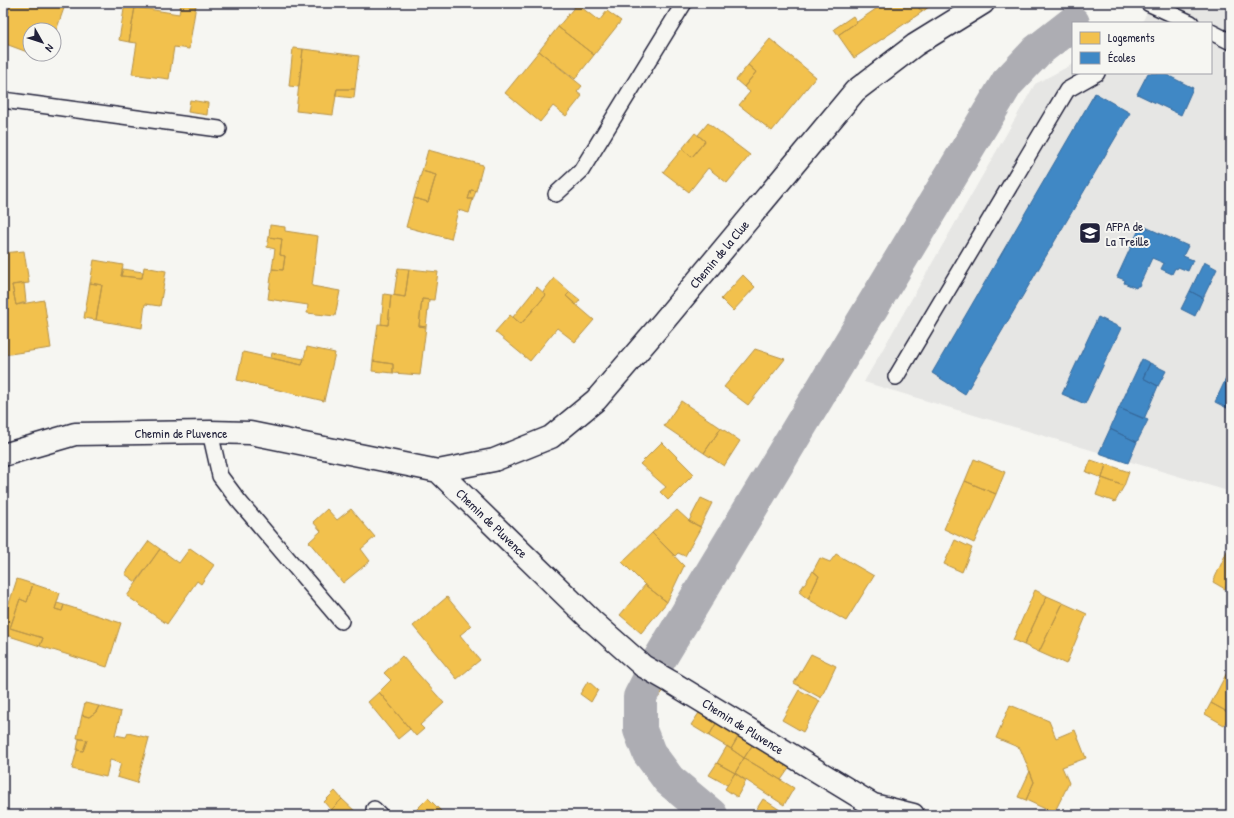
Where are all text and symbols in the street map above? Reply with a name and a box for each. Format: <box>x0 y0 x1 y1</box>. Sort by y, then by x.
north arrow <box>22 22 62 62</box>
legend <box>1072 22 1212 74</box>
text: Logements <box>1108 29 1155 46</box>
text: N <box>42 42 57 55</box>
text: Écoles <box>1108 49 1136 66</box>
street label: Chemin de la Clue <box>685 216 753 292</box>
place label: AFPA de La Treille <box>1106 217 1149 250</box>
school or university icon: AFPA de La Treille <box>1077 220 1103 246</box>
street label: Chemin de Pluvence <box>135 424 228 442</box>
street label: Chemin de Pluvence <box>452 484 532 562</box>
street label: Chemin de Pluvence <box>699 694 787 758</box>

